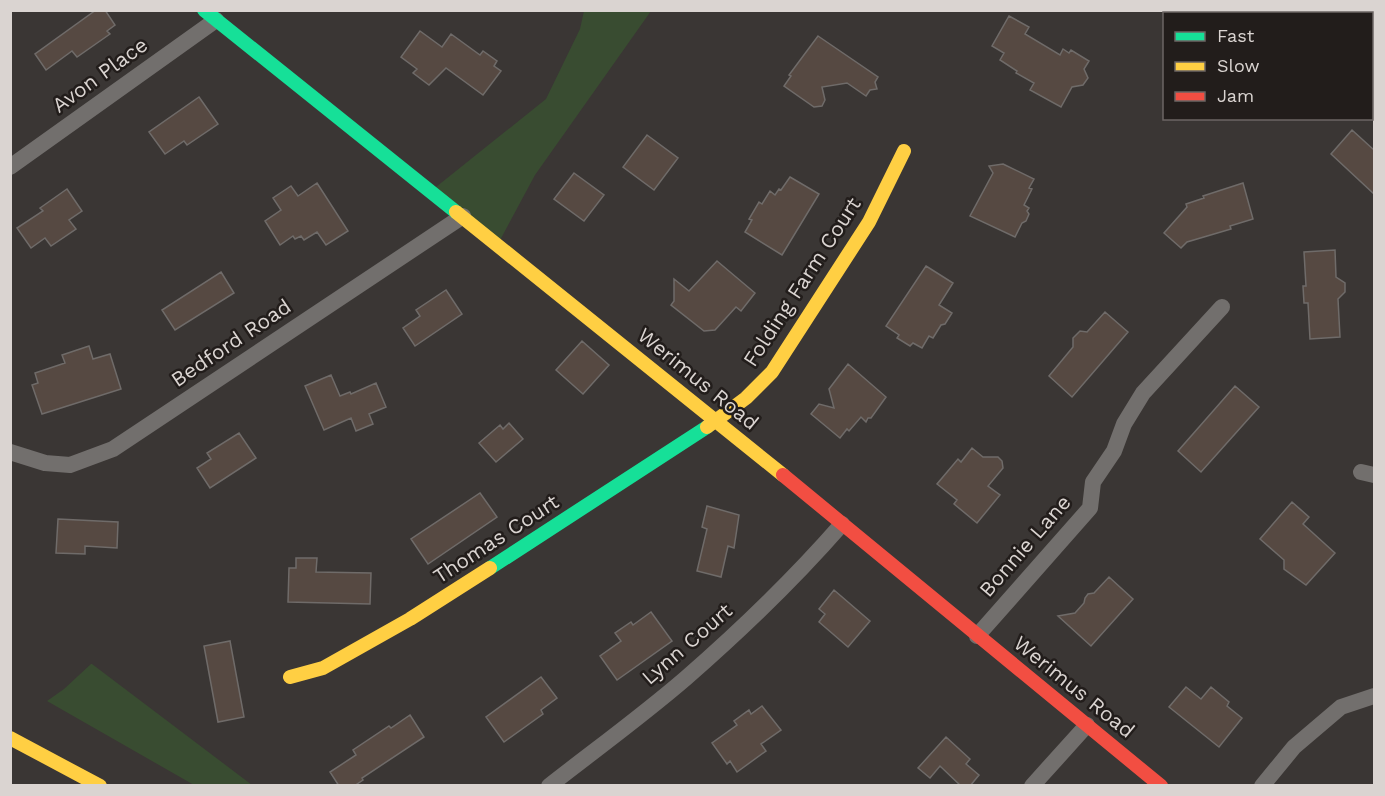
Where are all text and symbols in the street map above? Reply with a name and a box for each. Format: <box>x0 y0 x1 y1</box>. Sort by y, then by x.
legend <box>1163 12 1373 120</box>
text: Fast <box>1217 25 1255 46</box>
street label: Avon Place <box>47 32 152 118</box>
text: Slow <box>1217 55 1260 76</box>
text: Jam <box>1217 85 1254 106</box>
street label: Folding Farm Court <box>737 192 866 371</box>
street label: Bedford Road <box>166 293 295 392</box>
street label: Werimus Road <box>633 322 764 435</box>
street label: Thomas Court <box>428 489 563 588</box>
street label: Bonnie Lane <box>974 490 1076 602</box>
street label: Lynn Court <box>636 598 737 690</box>
street label: Werimus Road <box>1009 630 1140 743</box>

